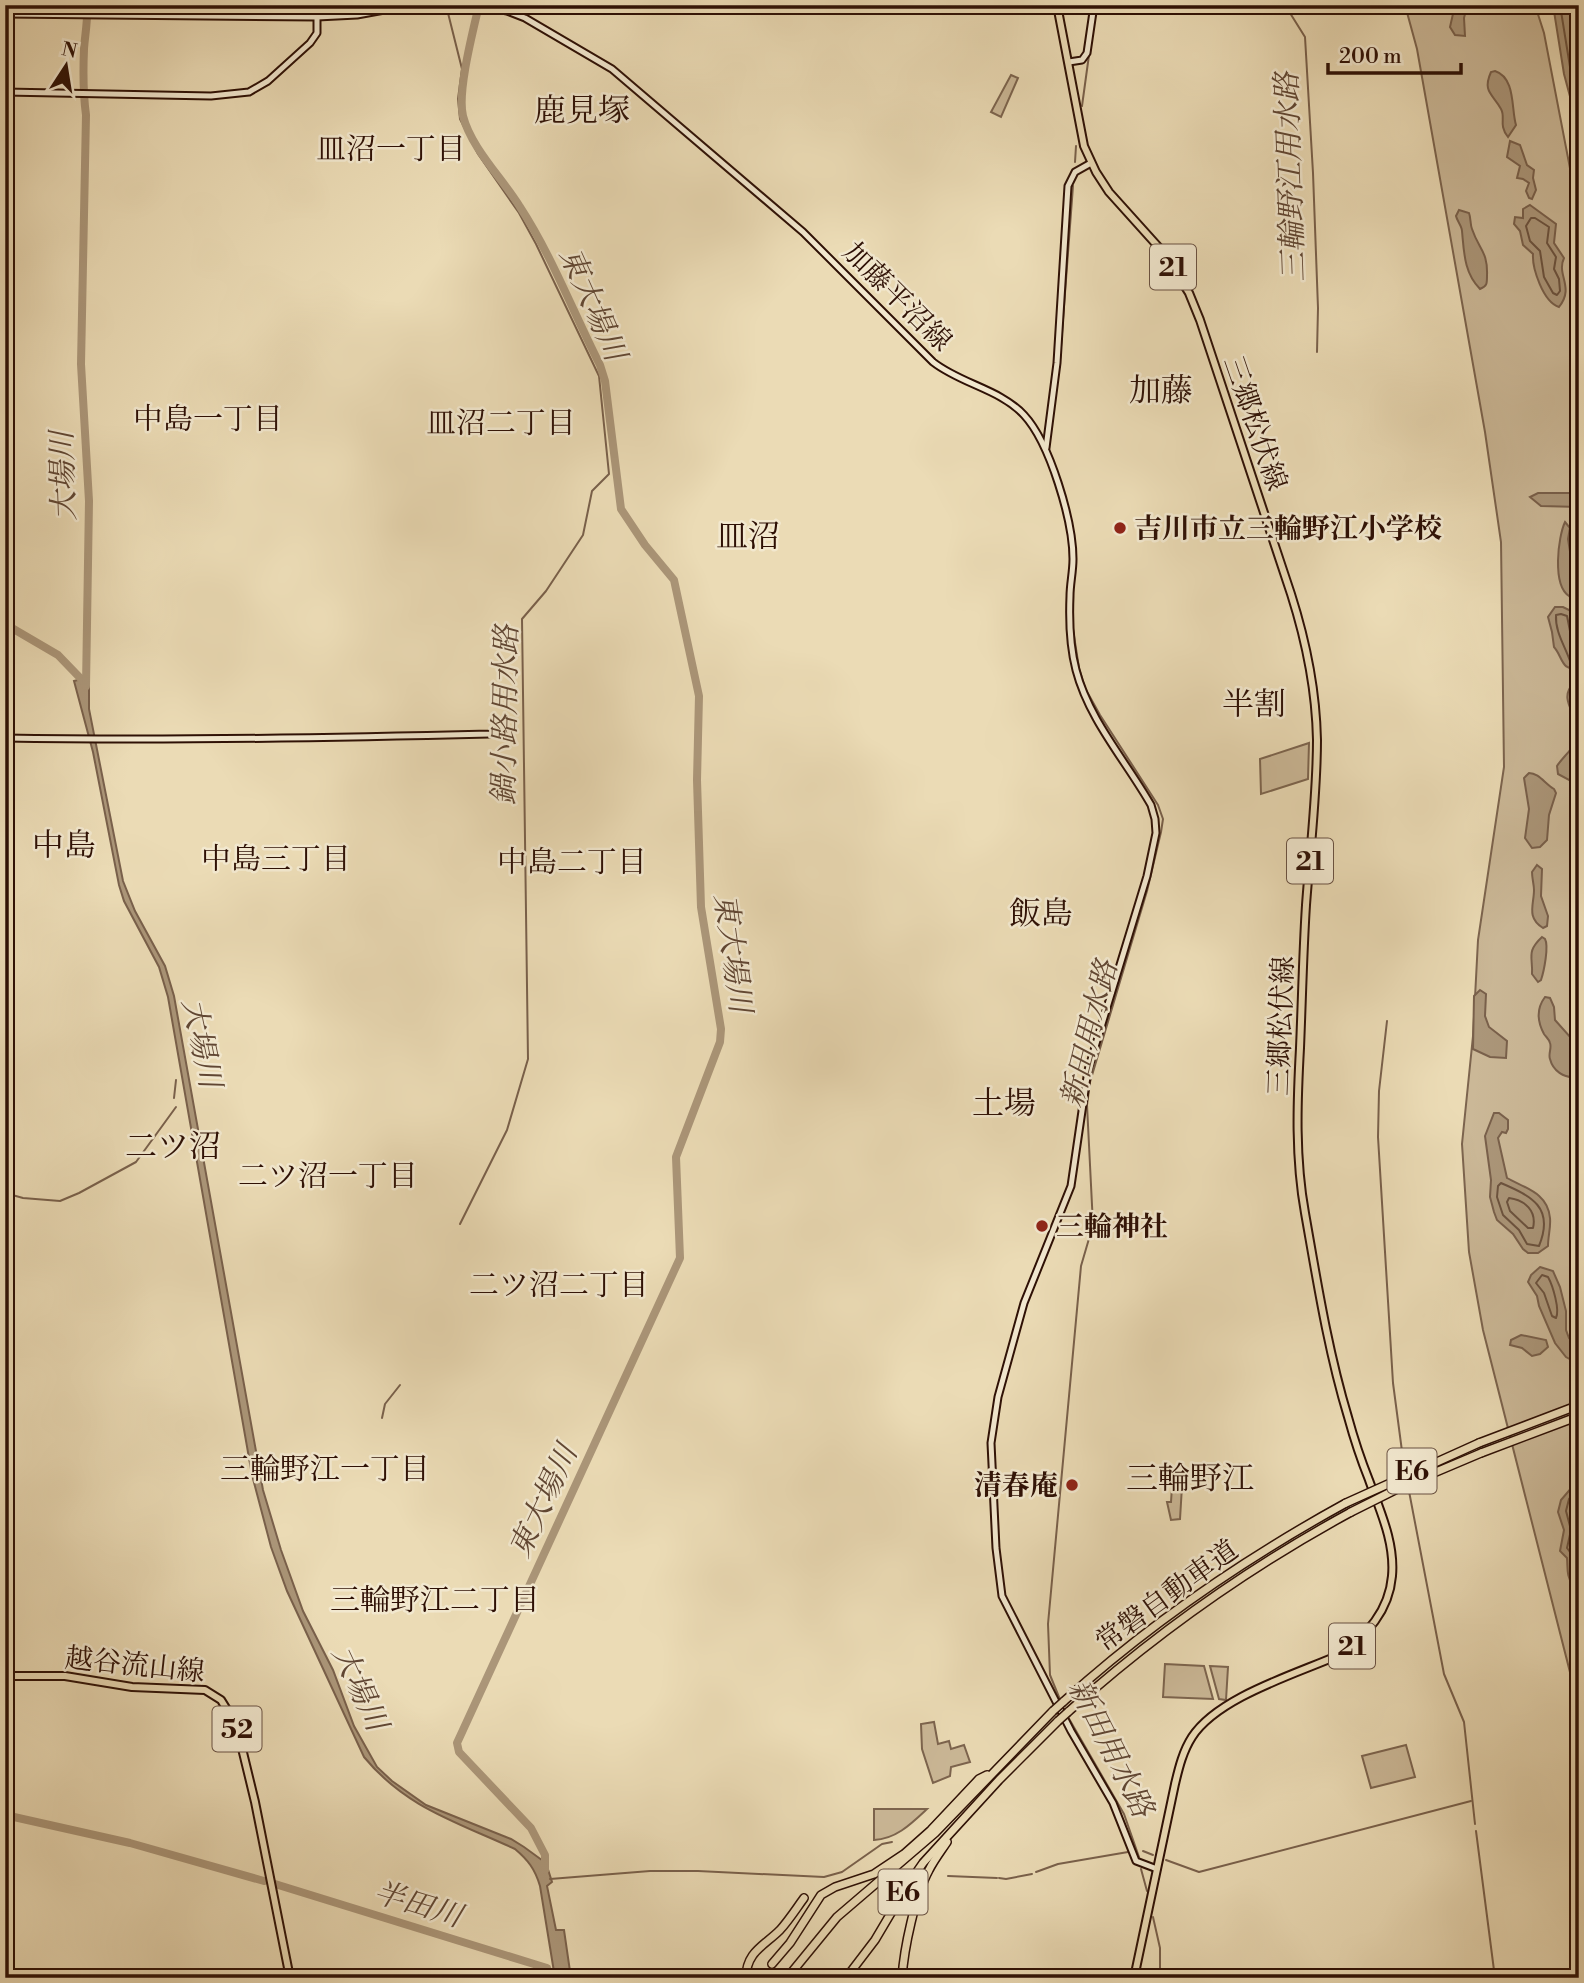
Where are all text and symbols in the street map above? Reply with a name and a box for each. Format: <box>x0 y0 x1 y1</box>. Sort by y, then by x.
north arrow <box>32 32 102 102</box>
scale bar <box>1328 32 1462 76</box>
text: N <box>59 37 79 64</box>
text: 200 m <box>1339 44 1402 70</box>
water label: 三輪野江用水路 <box>1268 69 1314 283</box>
district label: 鹿見塚 <box>534 91 630 131</box>
district label: 皿沼一丁目 <box>316 131 466 169</box>
street label: 加藤平沼線 <box>835 235 959 359</box>
water label: 東大場川 <box>550 242 635 370</box>
road number: 21 <box>1150 244 1196 290</box>
street label: 三郷松伏線 <box>1215 352 1294 495</box>
district label: 加藤 <box>1129 371 1193 411</box>
district label: 中島一丁目 <box>133 401 283 439</box>
district label: 皿沼二丁目 <box>426 405 576 443</box>
water label: 大場川 <box>43 427 85 522</box>
place label: 吉川市立三輪野江小学校 <box>1134 512 1442 547</box>
district label: 皿沼 <box>716 517 780 557</box>
marker: 吉川市立三輪野江小学校 <box>1112 520 1128 536</box>
water label: 鍋小路用水路 <box>485 623 527 805</box>
district label: 半割 <box>1222 685 1286 725</box>
district label: 中島 <box>32 826 96 866</box>
road number: 21 <box>1287 838 1333 884</box>
district label: 中島三丁目 <box>201 841 351 879</box>
district label: 中島二丁目 <box>497 844 647 882</box>
water label: 東大場川 <box>705 891 760 1018</box>
district label: 飯島 <box>1009 894 1073 934</box>
water label: 新田用水路 <box>1053 955 1127 1112</box>
street label: 三郷松伏線 <box>1262 955 1301 1097</box>
water label: 大場川 <box>173 995 230 1094</box>
district label: 土場 <box>972 1084 1036 1124</box>
district label: 二ツ沼 <box>125 1127 221 1167</box>
district label: 二ツ沼一丁目 <box>238 1158 418 1196</box>
place label: 三輪神社 <box>1056 1210 1168 1245</box>
marker: 三輪神社 <box>1034 1218 1050 1234</box>
district label: 二ツ沼二丁目 <box>469 1267 649 1305</box>
water label: 東大場川 <box>501 1436 588 1564</box>
road number: E6 <box>1388 1448 1436 1494</box>
district label: 三輪野江一丁目 <box>220 1451 430 1489</box>
district label: 三輪野江 <box>1126 1459 1254 1499</box>
place label: 清春庵 <box>974 1469 1058 1504</box>
marker: 清春庵 <box>1064 1477 1080 1493</box>
street label: 常磐自動車道 <box>1089 1533 1245 1660</box>
district label: 三輪野江二丁目 <box>330 1582 540 1620</box>
road number: 21 <box>1329 1624 1375 1668</box>
water label: 大場川 <box>323 1640 397 1740</box>
street label: 越谷流山線 <box>63 1641 206 1690</box>
water label: 新田用水路 <box>1059 1673 1162 1826</box>
road number: 52 <box>212 1706 262 1752</box>
road number: E6 <box>878 1870 928 1914</box>
water label: 半田川 <box>369 1874 469 1937</box>

